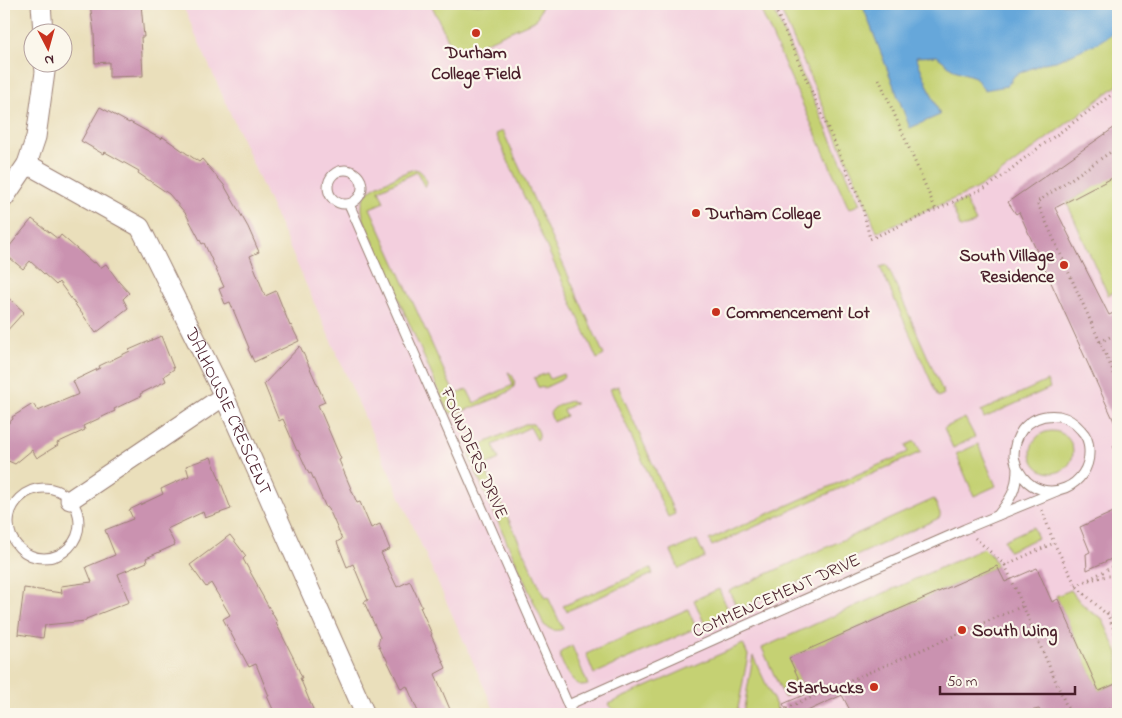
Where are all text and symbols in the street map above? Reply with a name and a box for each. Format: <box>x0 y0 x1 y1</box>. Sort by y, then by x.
north arrow <box>22 22 72 72</box>
marker: Durham College Field <box>470 27 482 39</box>
place label: Durham College Field <box>431 41 522 89</box>
text: N <box>43 49 55 70</box>
place label: Durham College <box>705 202 822 229</box>
marker: Durham College <box>690 207 702 219</box>
place label: South Village Residence <box>959 244 1055 291</box>
marker: South Village Residence <box>1058 259 1070 271</box>
place label: Commencement Lot <box>726 301 871 327</box>
marker: Commencement Lot <box>710 306 722 318</box>
street label: DALHOUSIE CRESCENT <box>177 323 277 500</box>
street label: FOUNDERS DRIVE <box>432 383 514 524</box>
street label: COMMENCEMENT DRIVE <box>689 548 865 646</box>
place label: South Wing <box>972 619 1057 646</box>
marker: South Wing <box>956 624 968 636</box>
scale bar <box>940 663 1074 695</box>
text: 50 m <box>947 671 978 693</box>
place label: Starbucks <box>786 676 864 702</box>
marker: Starbucks <box>868 681 880 693</box>

